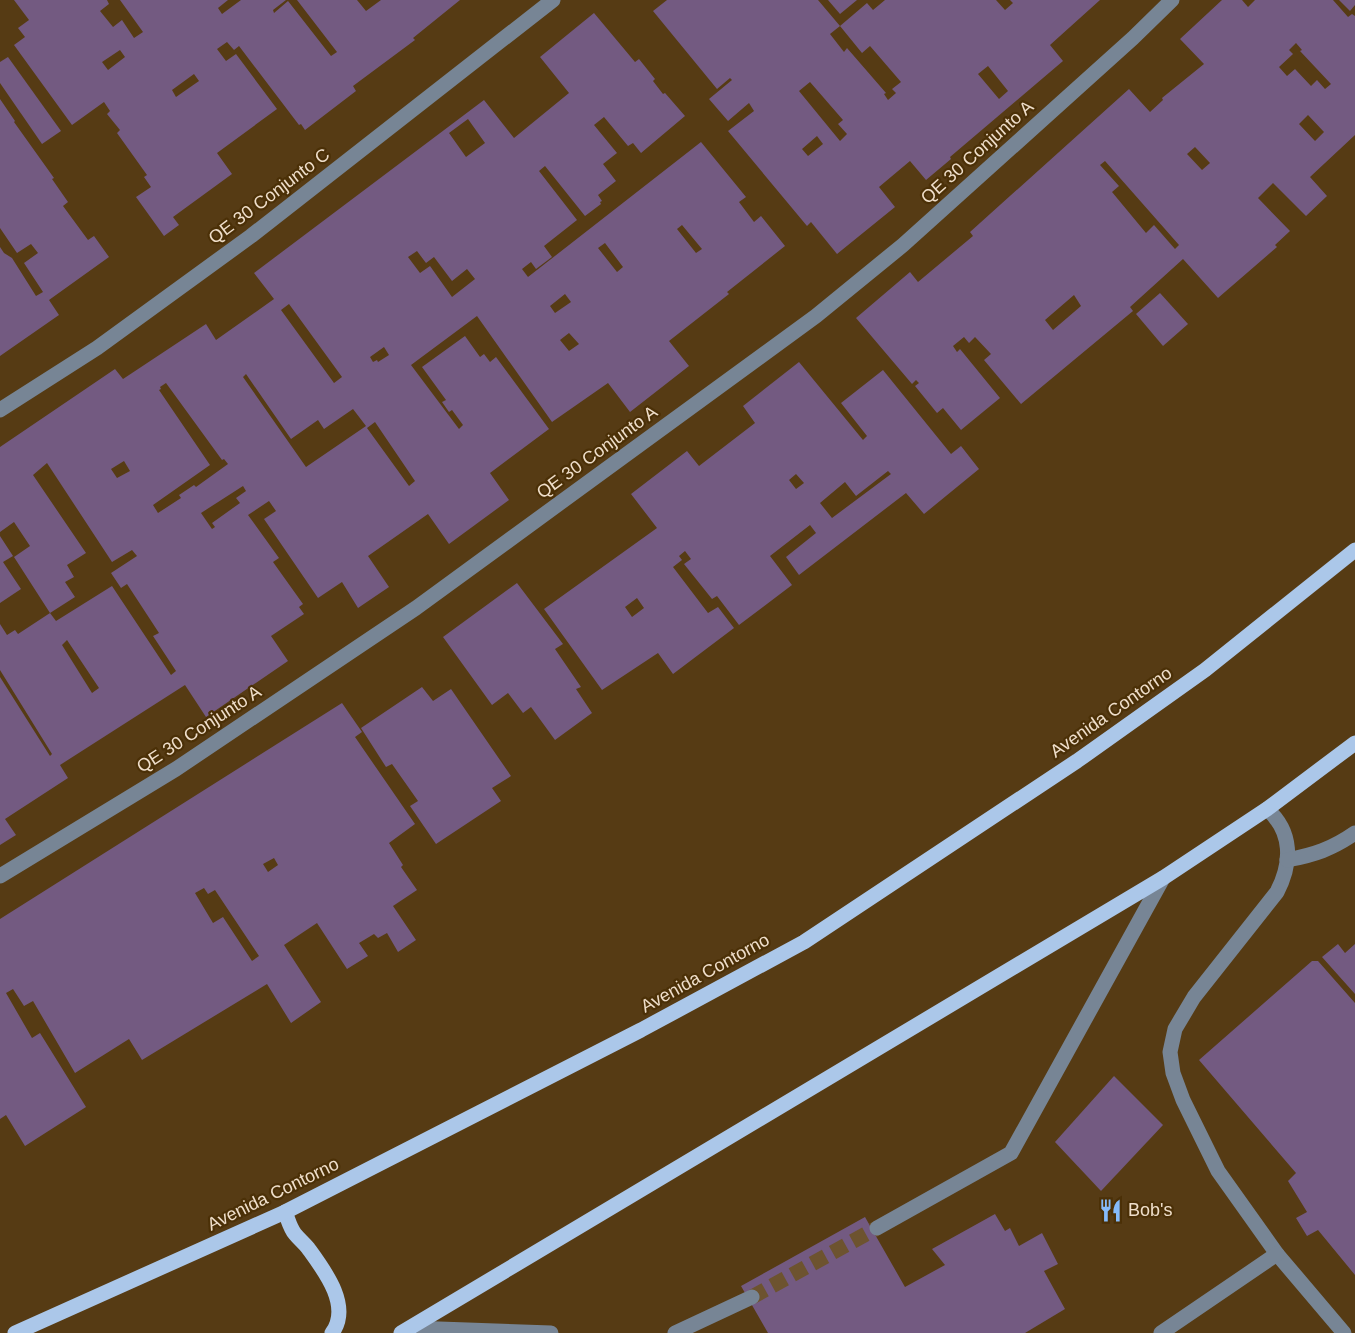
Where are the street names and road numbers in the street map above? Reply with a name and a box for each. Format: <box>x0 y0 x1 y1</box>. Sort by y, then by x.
street label: QE 30 Conjunto A <box>917 96 1037 208</box>
street label: QE 30 Conjunto C <box>205 144 333 248</box>
street label: QE 30 Conjunto A <box>533 402 661 502</box>
street label: Avenida Contorno <box>1046 663 1176 761</box>
street label: QE 30 Conjunto A <box>133 681 265 777</box>
street label: Avenida Contorno <box>637 929 773 1017</box>
street label: Avenida Contorno <box>204 1153 342 1235</box>

